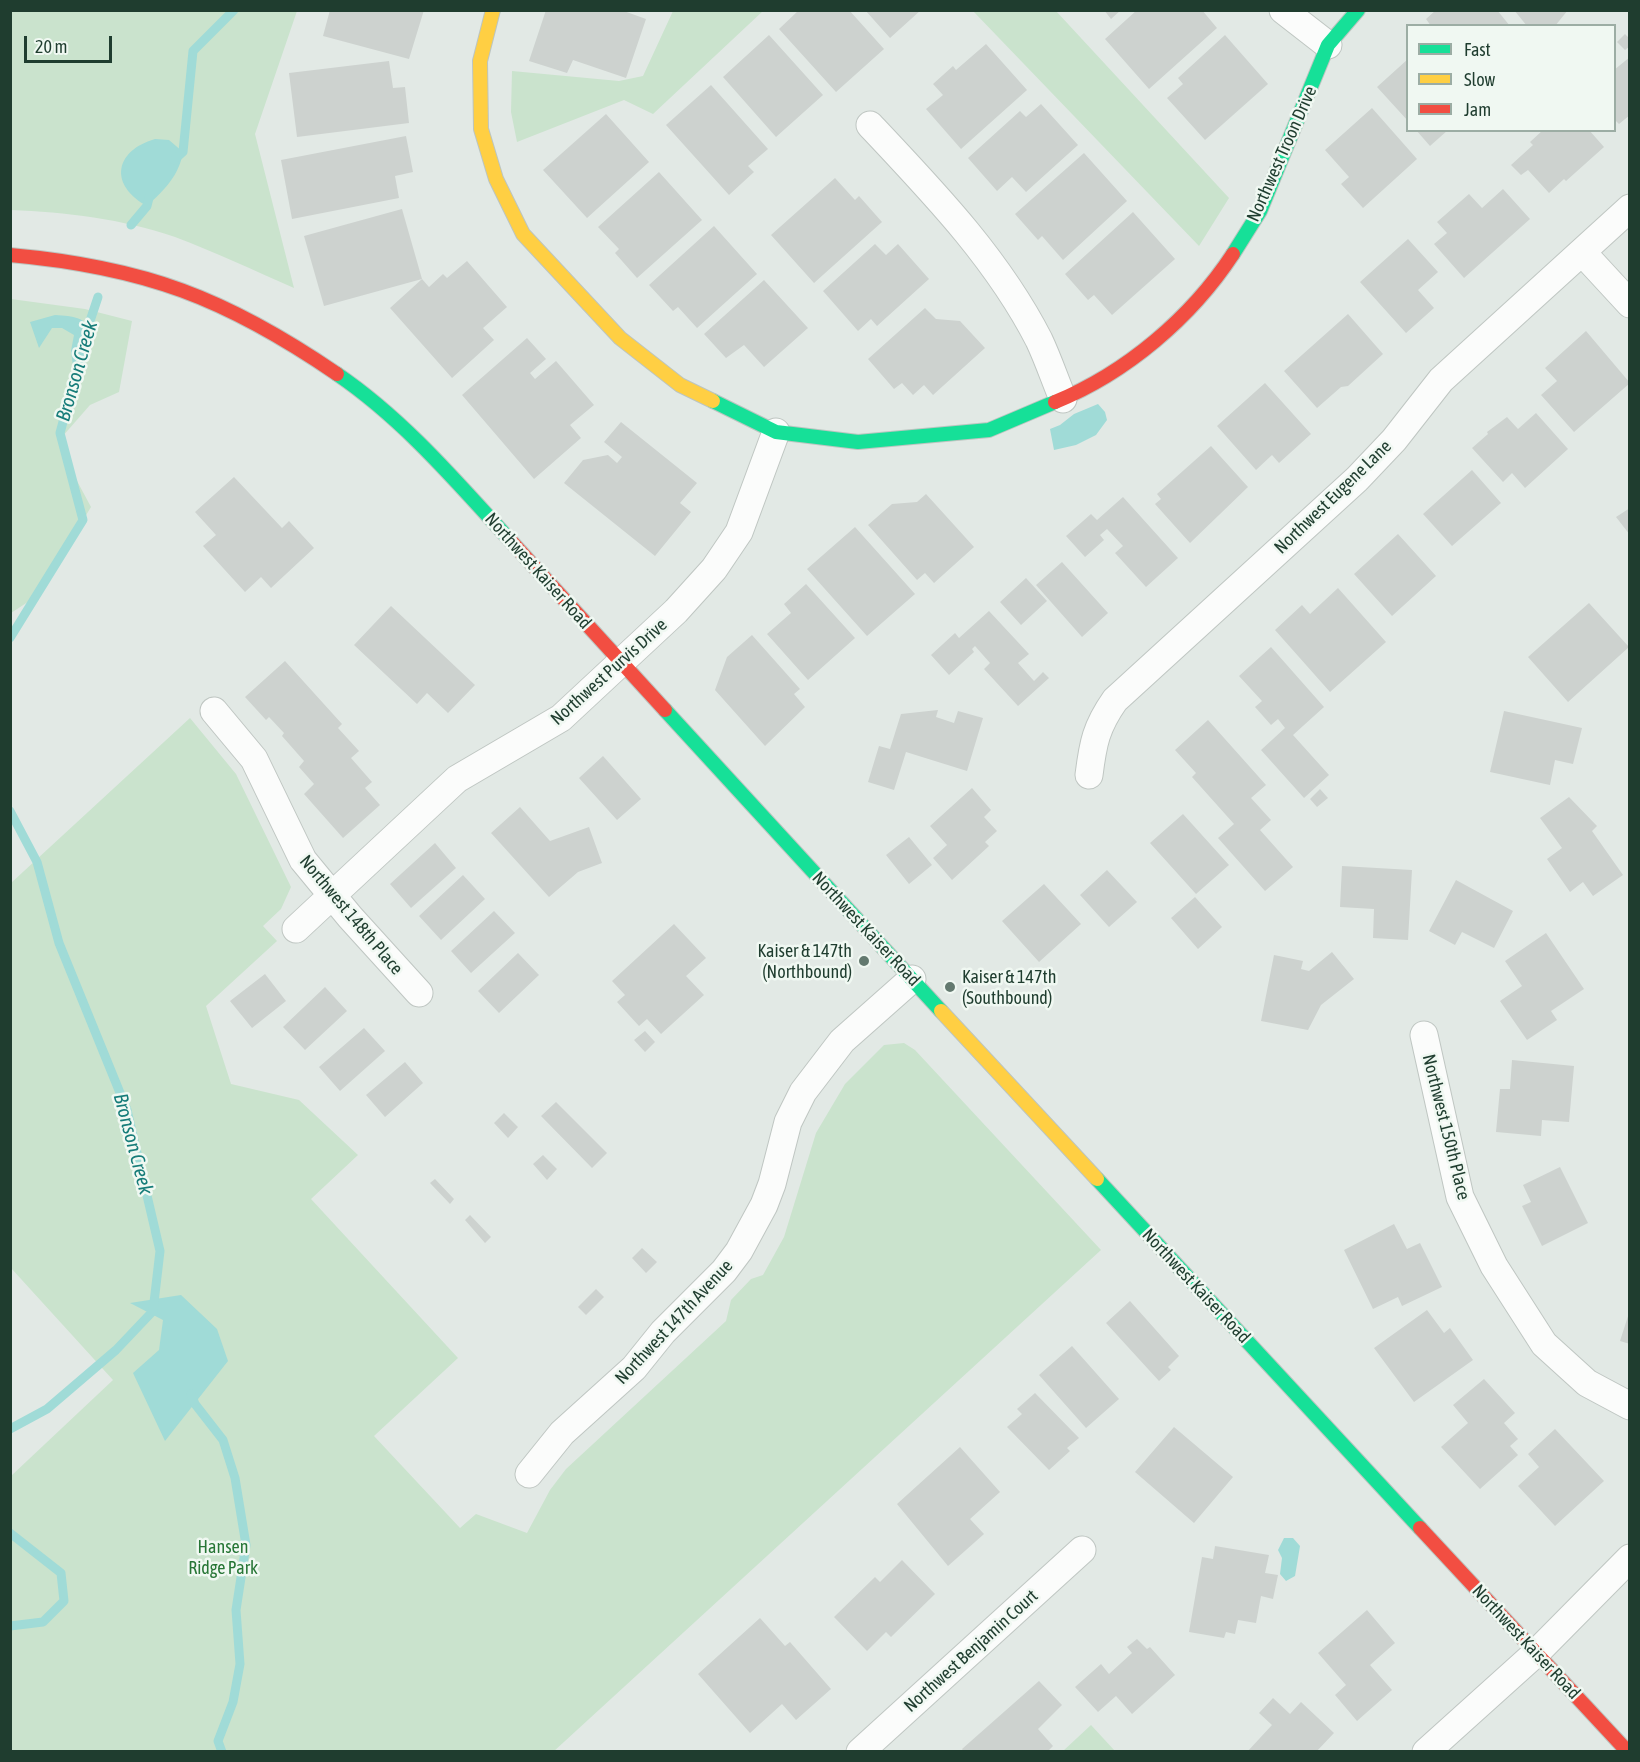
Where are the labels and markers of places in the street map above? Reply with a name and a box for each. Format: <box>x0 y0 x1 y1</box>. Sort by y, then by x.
place label: Kaiser & 147th (Northbound) <box>758 940 852 982</box>
marker: Kaiser & 147th (Northbound) <box>857 954 871 968</box>
place label: Kaiser & 147th (Southbound) <box>962 966 1056 1008</box>
marker: Kaiser & 147th (Southbound) <box>943 980 957 994</box>

